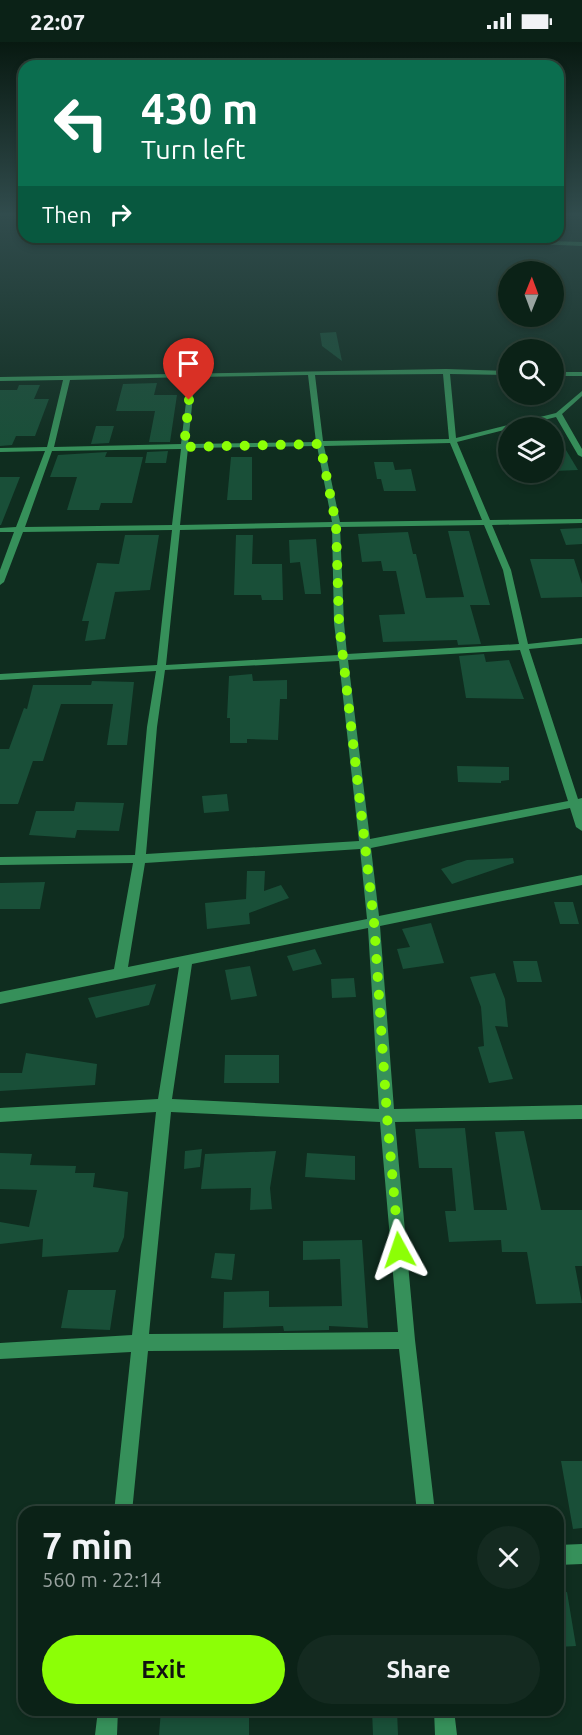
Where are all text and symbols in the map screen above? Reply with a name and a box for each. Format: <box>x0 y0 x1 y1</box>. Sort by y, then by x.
text: 22:07 <box>30 9 85 34</box>
icon: left <box>42 84 120 162</box>
text: 430 m <box>141 85 258 132</box>
text: Turn left <box>141 134 245 164</box>
icon: right <box>104 198 137 231</box>
text: Then <box>42 202 92 227</box>
north arrow <box>498 261 564 327</box>
map controls <box>498 261 564 483</box>
pin <box>163 338 214 400</box>
button: search <box>498 339 564 405</box>
icon: arrive <box>172 347 205 380</box>
button: layers <box>498 417 564 483</box>
position arrow <box>367 1218 431 1282</box>
text: 7 min <box>42 1525 133 1566</box>
button: close <box>477 1526 540 1589</box>
text: 560 m · 22:14 <box>42 1568 162 1591</box>
button: Exit <box>42 1635 285 1704</box>
button: Share <box>297 1635 540 1704</box>

